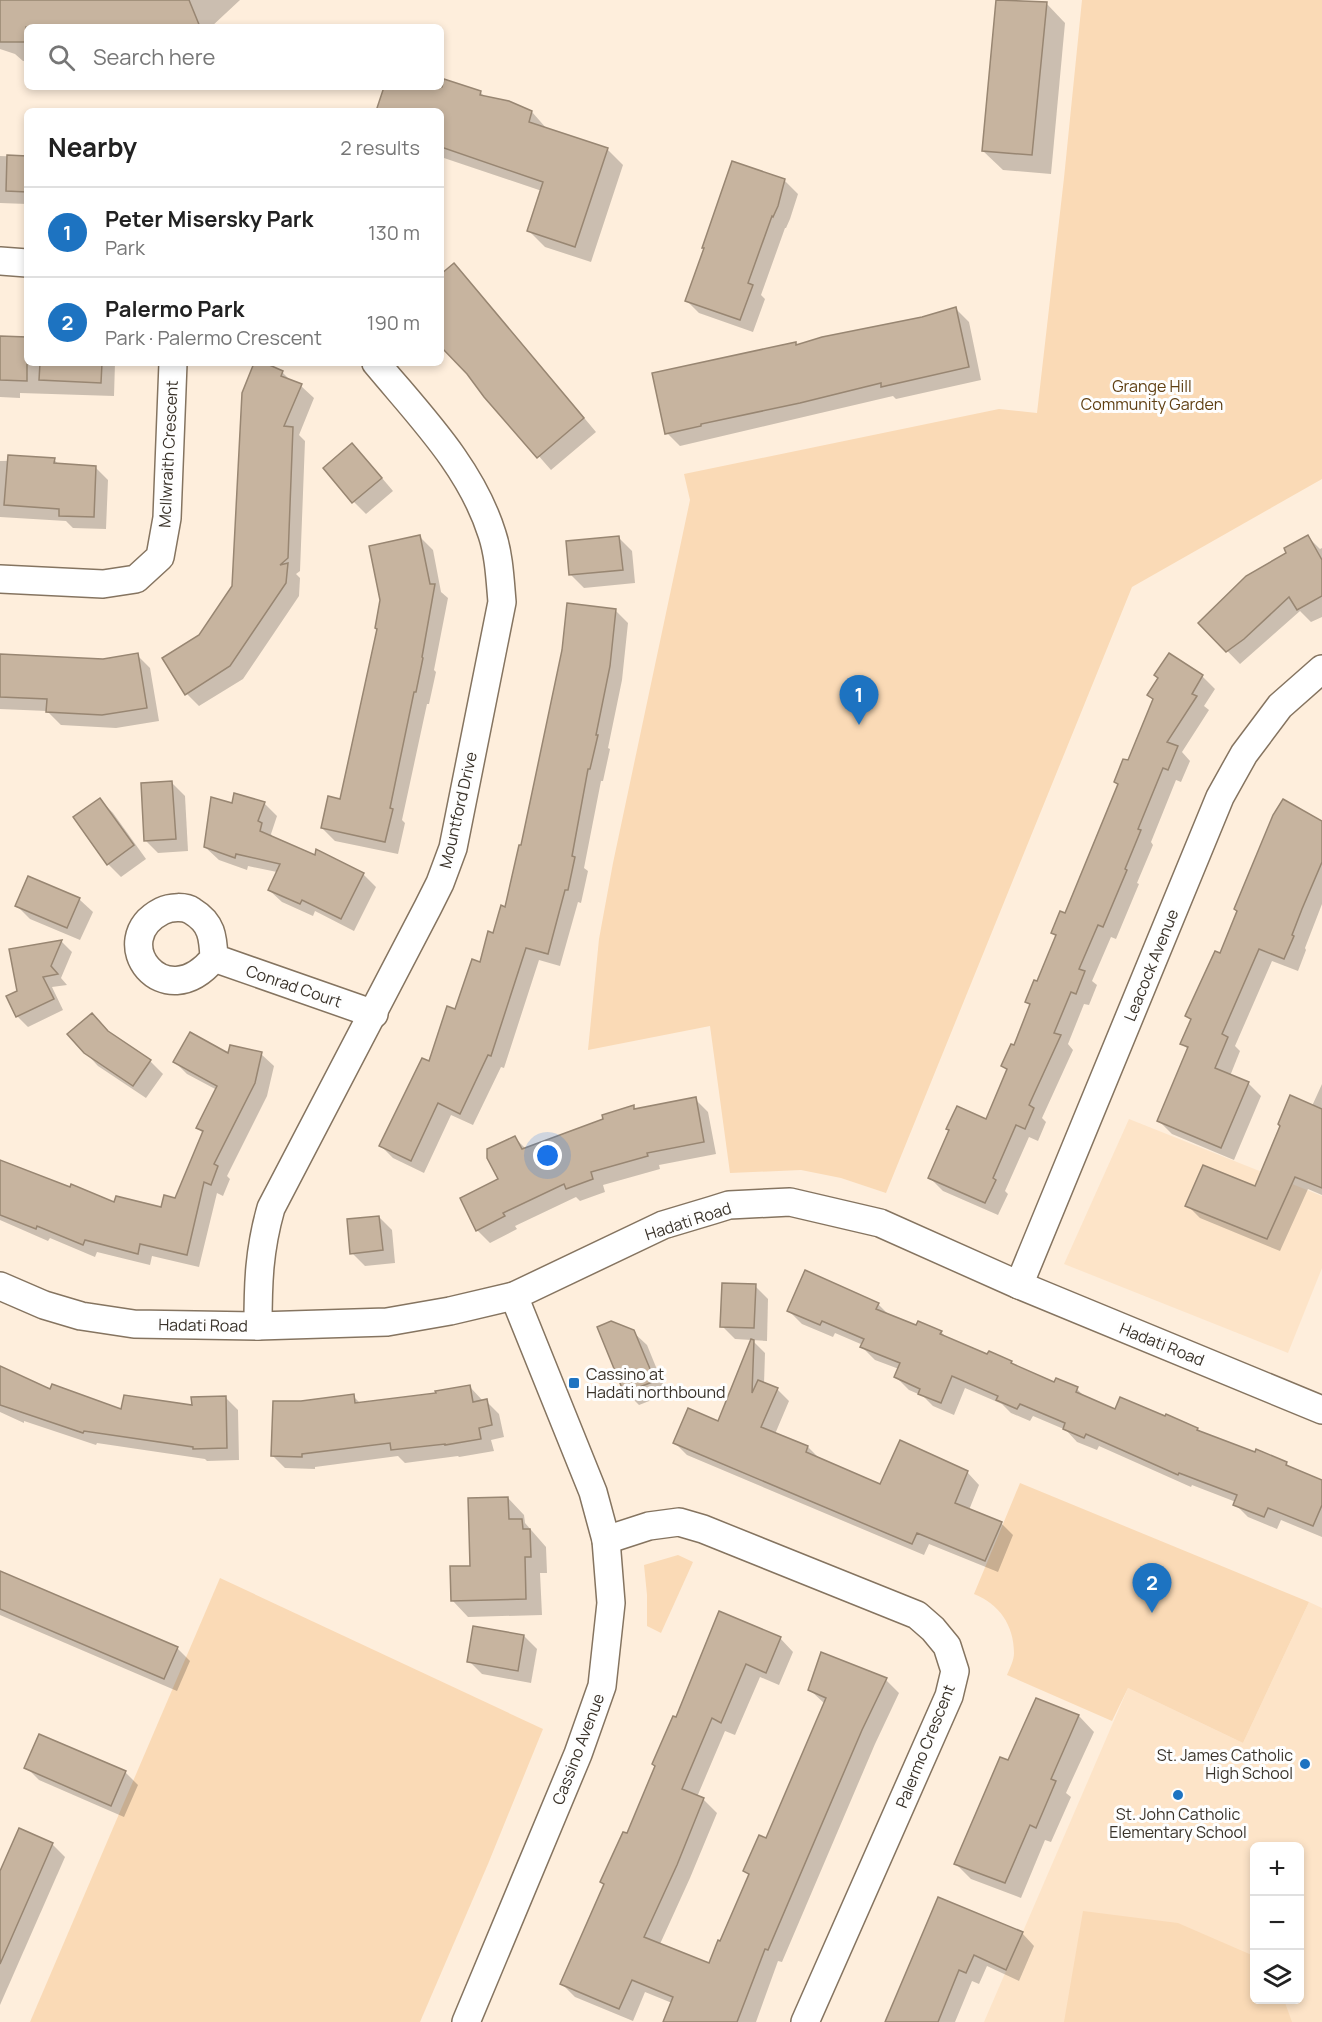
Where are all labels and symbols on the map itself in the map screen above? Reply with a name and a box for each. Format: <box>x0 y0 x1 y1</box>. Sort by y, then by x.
park label: Grange Hill Community Garden <box>1081 375 1223 415</box>
street label: McIlwraith Crescent <box>153 380 183 528</box>
pin: 1 <box>840 676 878 725</box>
street label: Mountford Drive <box>434 750 482 870</box>
street label: Leacock Avenue <box>1118 906 1184 1024</box>
street label: Conrad Court <box>243 959 345 1013</box>
your location <box>533 1141 562 1170</box>
street label: Hadati Road <box>642 1197 734 1245</box>
street label: Hadati Road <box>158 1313 248 1337</box>
street label: Hadati Road <box>1116 1317 1208 1371</box>
place label: Cassino at Hadati northbound <box>586 1363 726 1403</box>
marker: Cassino at Hadati northbound <box>567 1376 581 1390</box>
pin: 2 <box>1132 1564 1172 1613</box>
street label: Palermo Crescent <box>890 1681 960 1811</box>
street label: Cassino Avenue <box>547 1690 609 1808</box>
place label: St. James Catholic High School <box>1157 1744 1293 1784</box>
marker: St. James Catholic High School <box>1298 1757 1312 1771</box>
marker: St. John Catholic Elementary School <box>1171 1788 1185 1802</box>
place label: St. John Catholic Elementary School <box>1109 1803 1247 1843</box>

